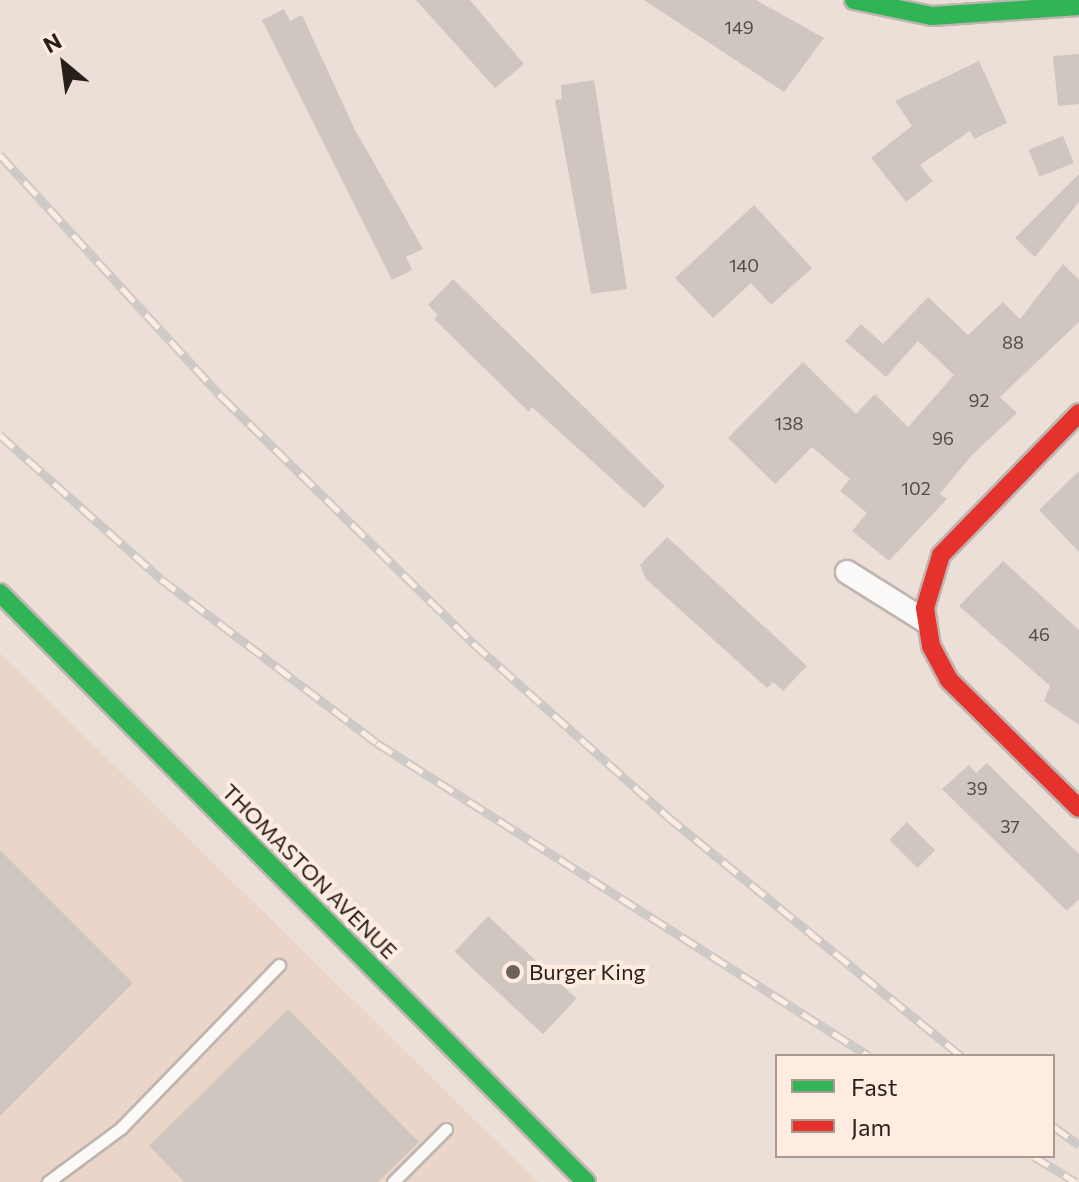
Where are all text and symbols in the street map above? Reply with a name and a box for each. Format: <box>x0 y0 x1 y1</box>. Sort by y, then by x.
house number: 149 <box>724 16 754 38</box>
north arrow <box>24 24 104 104</box>
text: N <box>38 27 66 58</box>
house number: 140 <box>729 254 759 276</box>
house number: 88 <box>1002 331 1024 353</box>
house number: 92 <box>969 389 989 411</box>
house number: 138 <box>775 412 803 434</box>
house number: 96 <box>932 427 954 449</box>
house number: 102 <box>901 477 931 499</box>
house number: 46 <box>1028 623 1050 645</box>
house number: 39 <box>966 777 988 799</box>
street label: THOMASTON AVENUE <box>217 778 403 964</box>
house number: 37 <box>1000 815 1020 837</box>
place label: Burger King <box>529 959 646 985</box>
marker: Burger King <box>504 963 522 981</box>
legend <box>775 1054 1055 1158</box>
text: Fast <box>851 1072 898 1101</box>
text: Jam <box>851 1112 891 1141</box>

